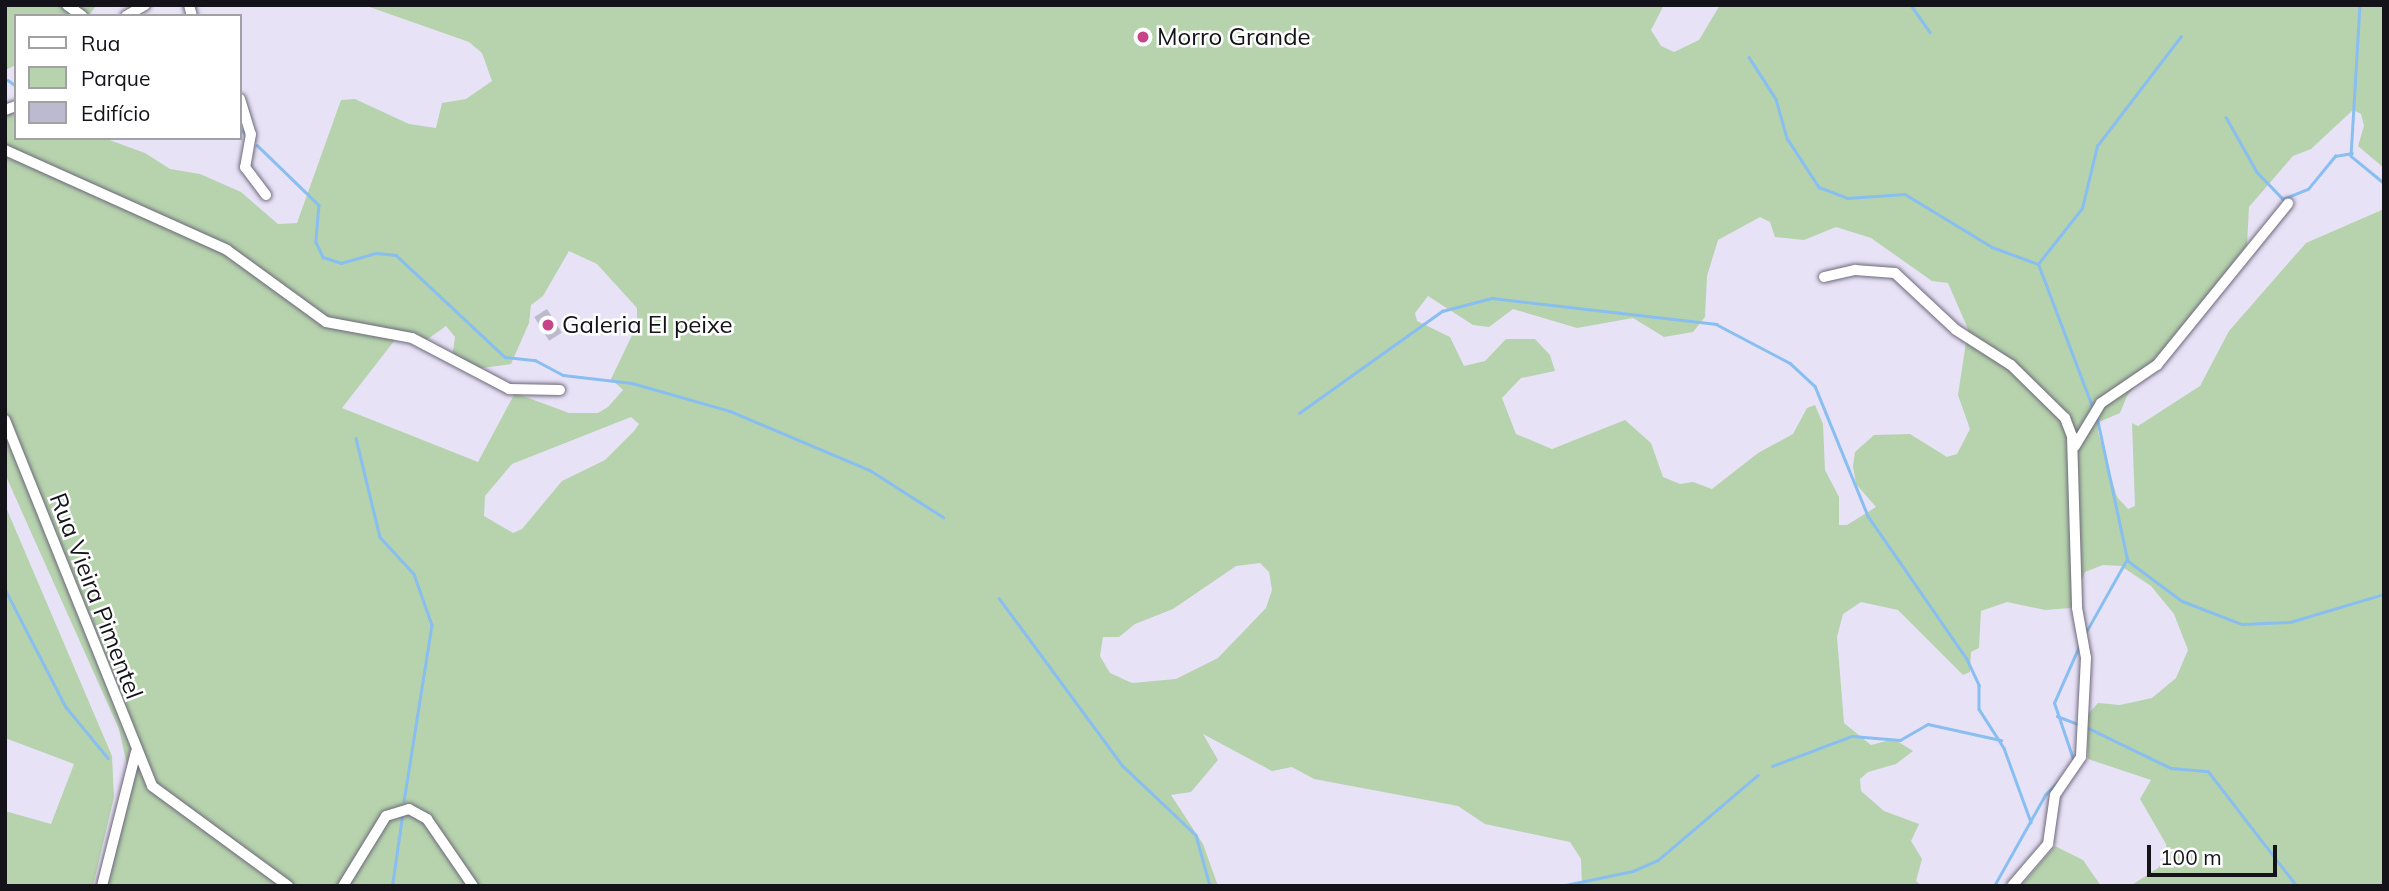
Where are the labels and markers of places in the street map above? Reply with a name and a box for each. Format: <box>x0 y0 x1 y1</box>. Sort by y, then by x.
place label: Morro Grande <box>1157 23 1311 51</box>
marker: Morro Grande <box>1135 29 1151 45</box>
place label: Galeria El peixe <box>562 311 733 339</box>
marker: Galeria El peixe <box>540 317 556 333</box>

